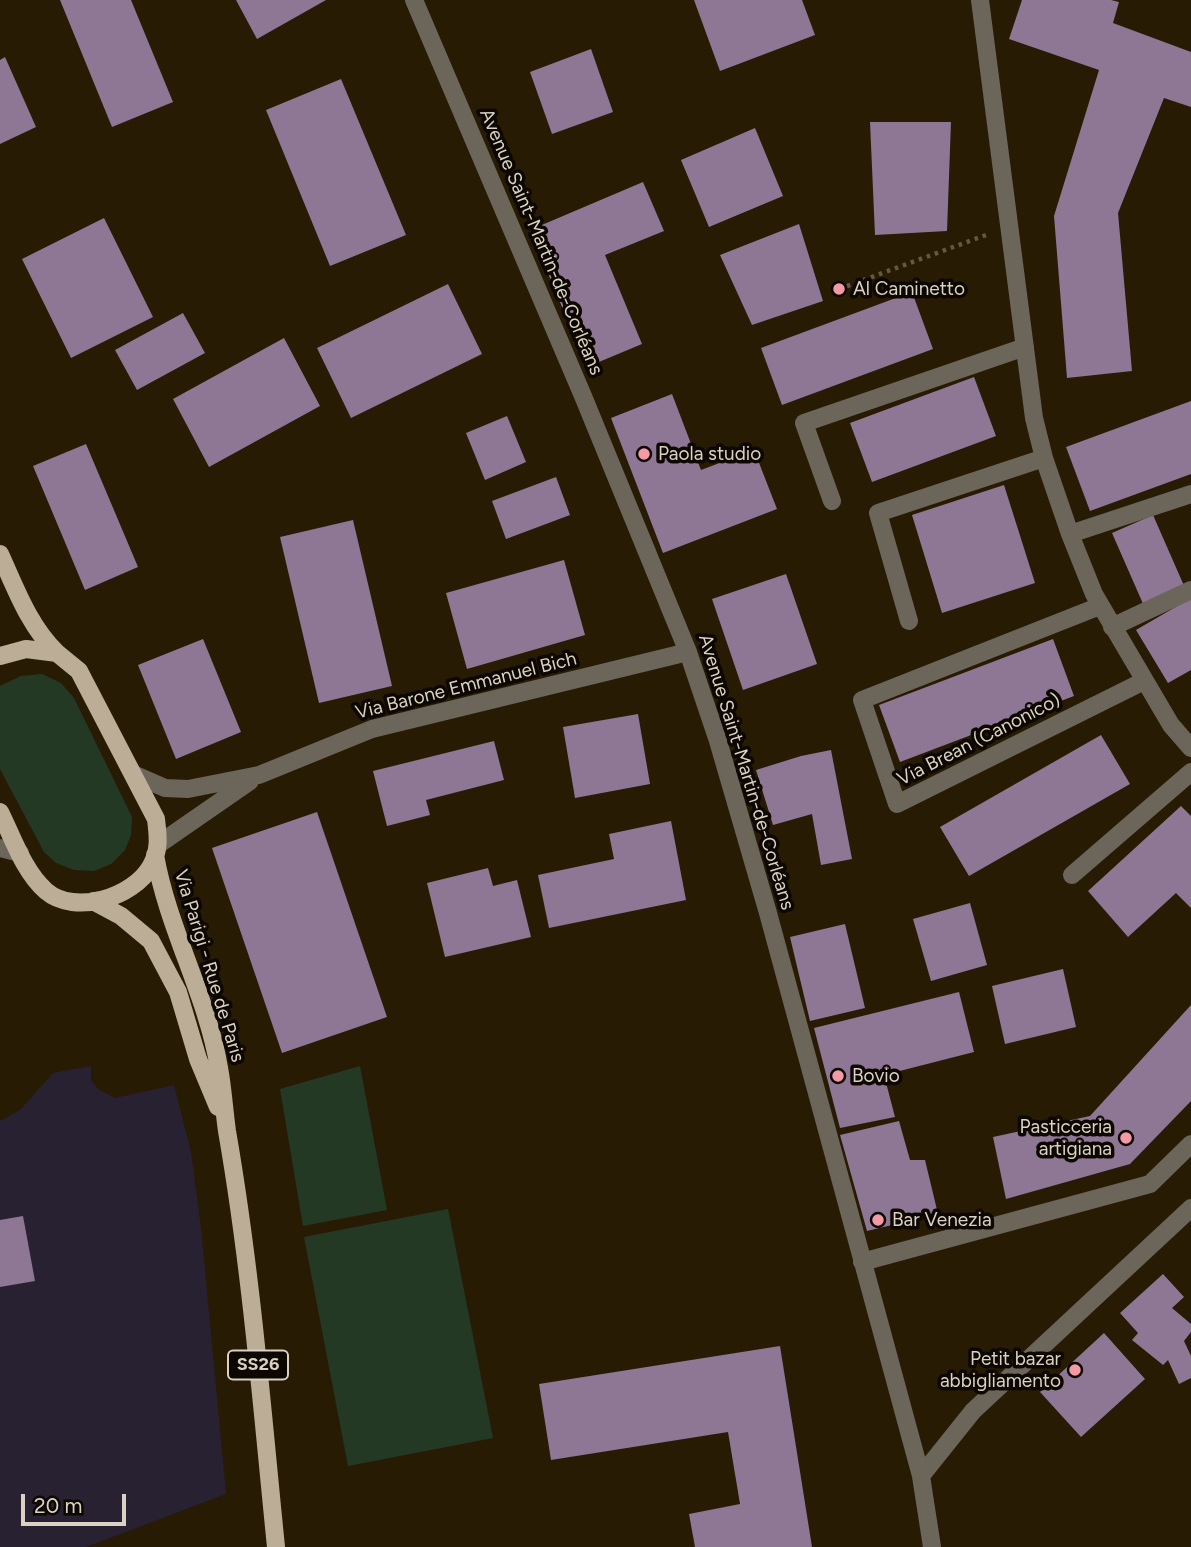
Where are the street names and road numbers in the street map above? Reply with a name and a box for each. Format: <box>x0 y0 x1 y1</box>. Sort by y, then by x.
street label: Avenue Saint-Martin-de-Corléans <box>474 105 608 379</box>
street label: Avenue Saint-Martin-de-Corléans <box>693 631 799 913</box>
street label: Via Barone Emmanuel Bich <box>353 647 579 725</box>
street label: Via Brean (Canonico) <box>894 689 1064 791</box>
street label: Via Parigi - Rue de Paris <box>169 867 249 1065</box>
road number: SS26 <box>228 1350 288 1380</box>

